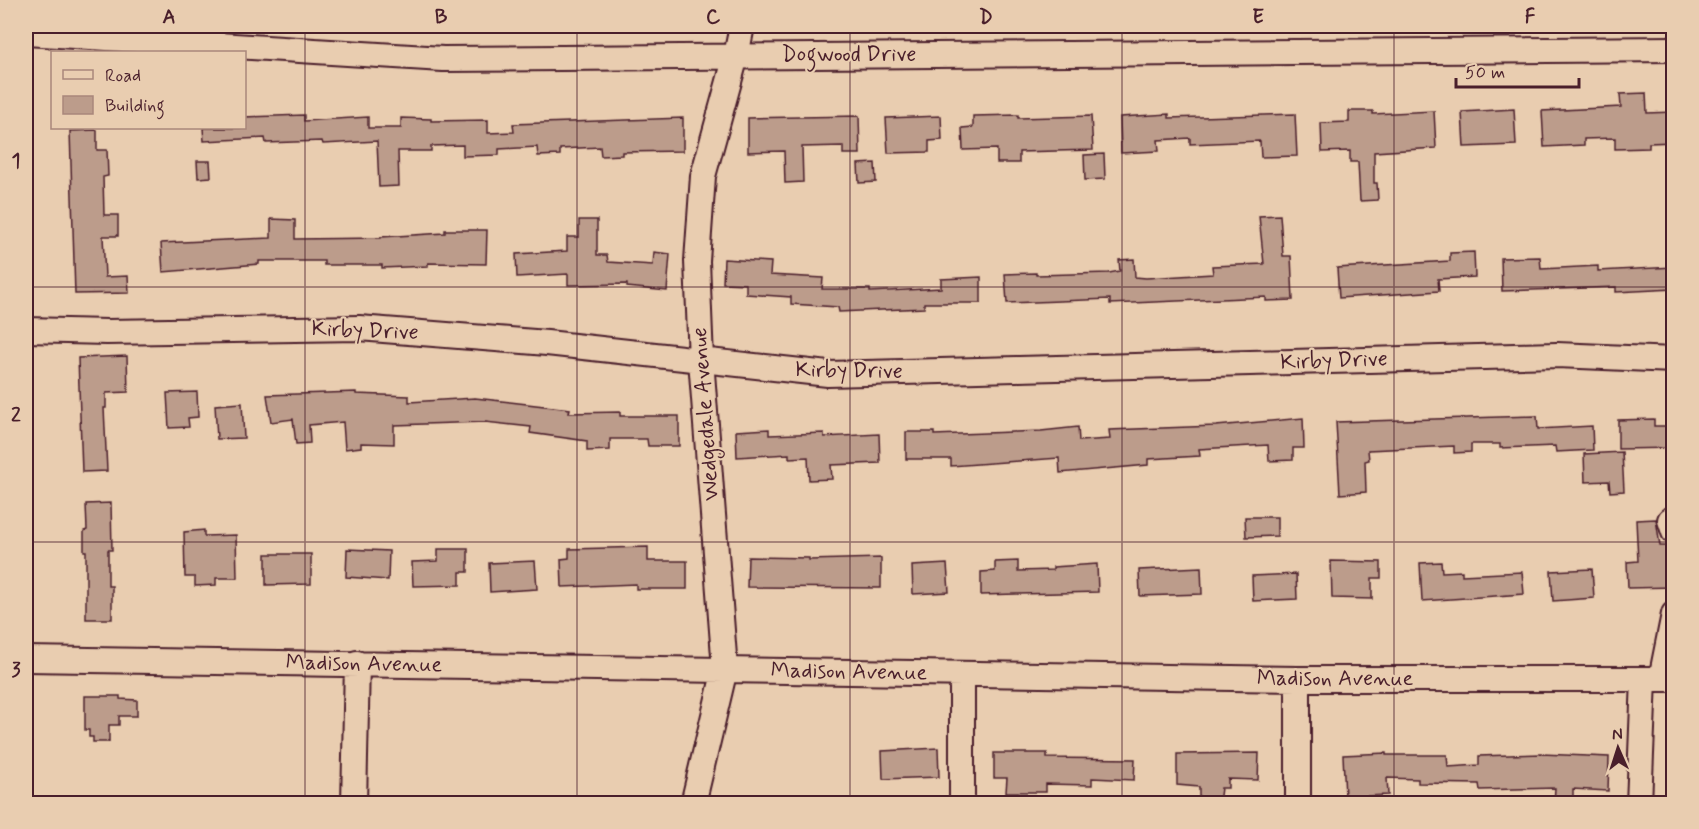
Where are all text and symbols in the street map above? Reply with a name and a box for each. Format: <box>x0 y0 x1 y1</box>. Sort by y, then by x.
text: A <box>162 4 176 31</box>
text: B <box>435 4 448 31</box>
text: C <box>706 4 721 31</box>
text: D <box>979 4 993 31</box>
text: E <box>1252 4 1264 31</box>
text: F <box>1525 4 1536 31</box>
street label: Dogwood Drive <box>782 41 916 72</box>
legend <box>51 51 246 129</box>
scale bar <box>1456 51 1579 89</box>
text: 50 m <box>1465 61 1505 85</box>
text: Road <box>105 64 141 88</box>
text: Building <box>105 94 165 120</box>
text: 1 <box>12 148 20 175</box>
street label: Kirby Drive <box>311 315 419 347</box>
street label: Wedgedale Avenue <box>686 326 729 502</box>
street label: Kirby Drive <box>1280 345 1388 377</box>
street label: Kirby Drive <box>795 356 903 386</box>
text: 2 <box>11 402 21 429</box>
street label: Madison Avenue <box>285 649 443 679</box>
text: 3 <box>11 657 21 684</box>
street label: Madison Avenue <box>770 657 928 687</box>
street label: Madison Avenue <box>1257 665 1413 693</box>
north arrow <box>1588 718 1648 778</box>
text: N <box>1611 724 1623 745</box>

